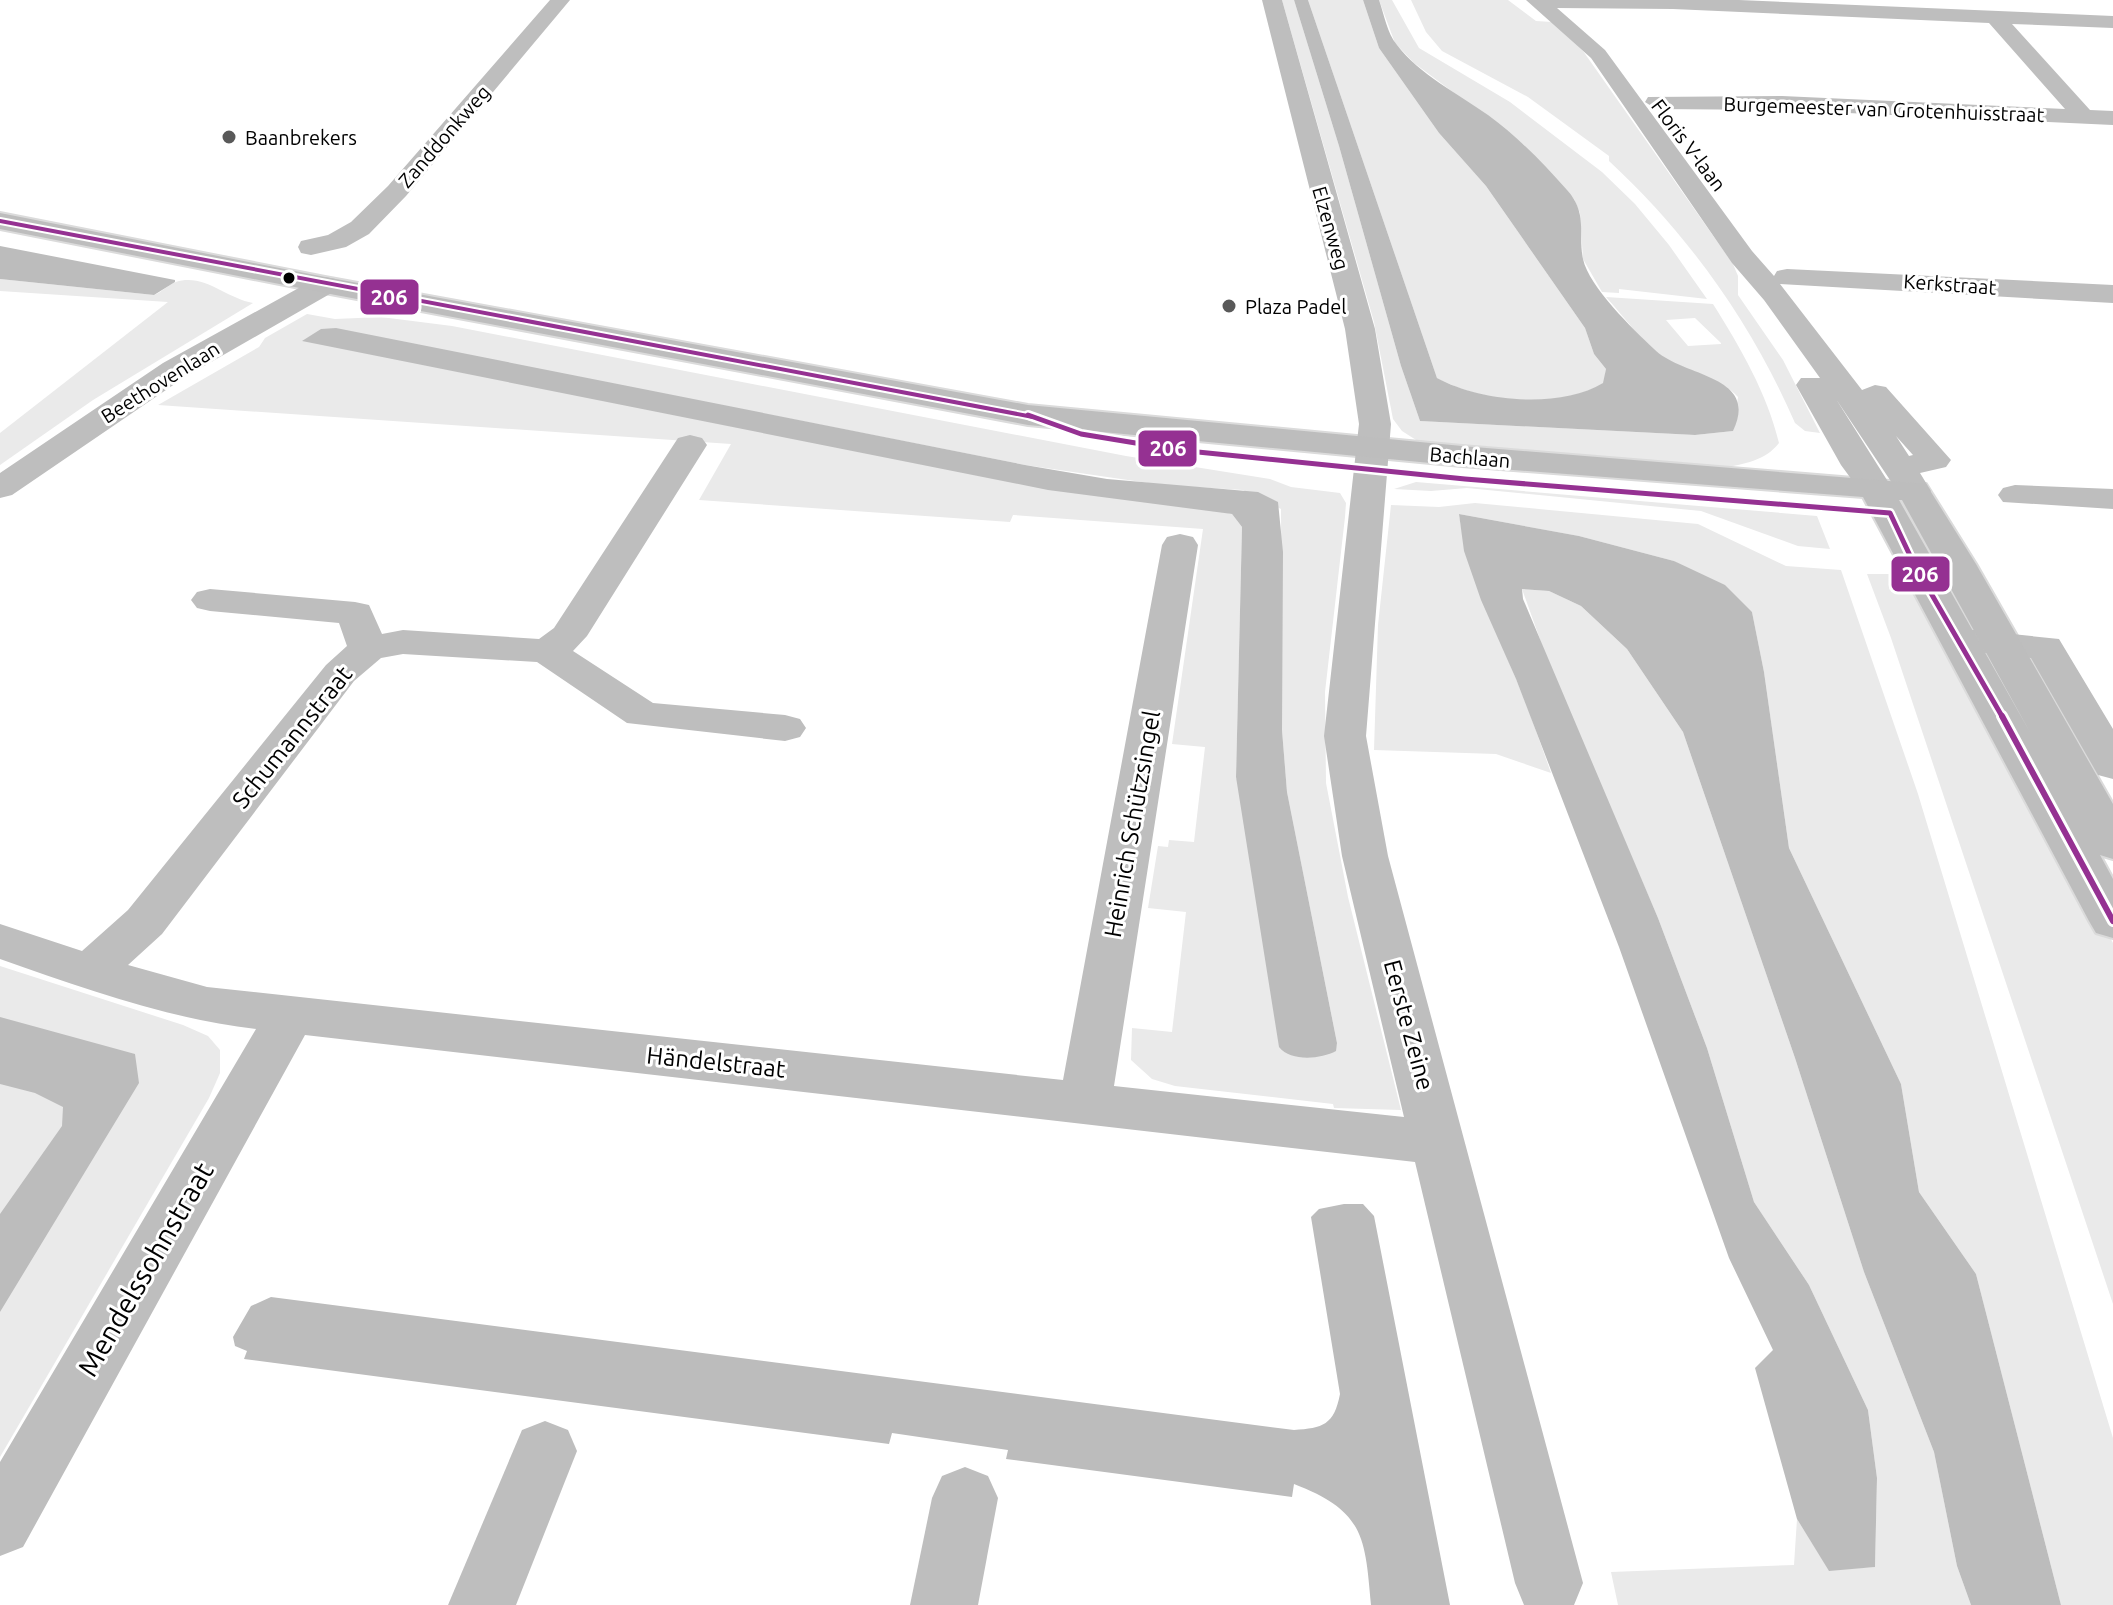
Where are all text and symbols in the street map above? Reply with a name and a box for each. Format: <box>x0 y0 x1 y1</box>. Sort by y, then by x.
street label: Zanddonkweg <box>393 80 495 192</box>
street label: Burgemeester van Grotenhuisstraat <box>1723 92 2045 126</box>
street label: Floris V-laan <box>1647 95 1731 195</box>
place label: Baanbrekers <box>245 126 357 149</box>
marker: Baanbrekers <box>220 128 238 146</box>
street label: Elzenweg <box>1308 183 1354 273</box>
street label: Kerkstraat <box>1903 269 1997 299</box>
unlabelled marker <box>281 270 297 286</box>
line badge: 206 <box>359 278 420 316</box>
text: 206 <box>370 284 408 309</box>
place label: Plaza Padel <box>1245 295 1347 318</box>
marker: Plaza Padel <box>1220 297 1238 315</box>
street label: Beethovenlaan <box>97 336 223 428</box>
line badge: 206 <box>1137 429 1198 468</box>
text: 206 <box>1149 435 1187 460</box>
street label: Bachlaan <box>1429 442 1511 472</box>
line badge: 206 <box>1890 555 1951 593</box>
text: 206 <box>1901 561 1939 586</box>
street label: Schumannstraat <box>227 660 358 813</box>
street label: Heinrich Schützsingel <box>1099 709 1165 939</box>
street label: Eerste Zeine <box>1379 957 1439 1093</box>
street label: Händelstraat <box>645 1041 787 1083</box>
street label: Mendelssohnstraat <box>71 1157 219 1381</box>

